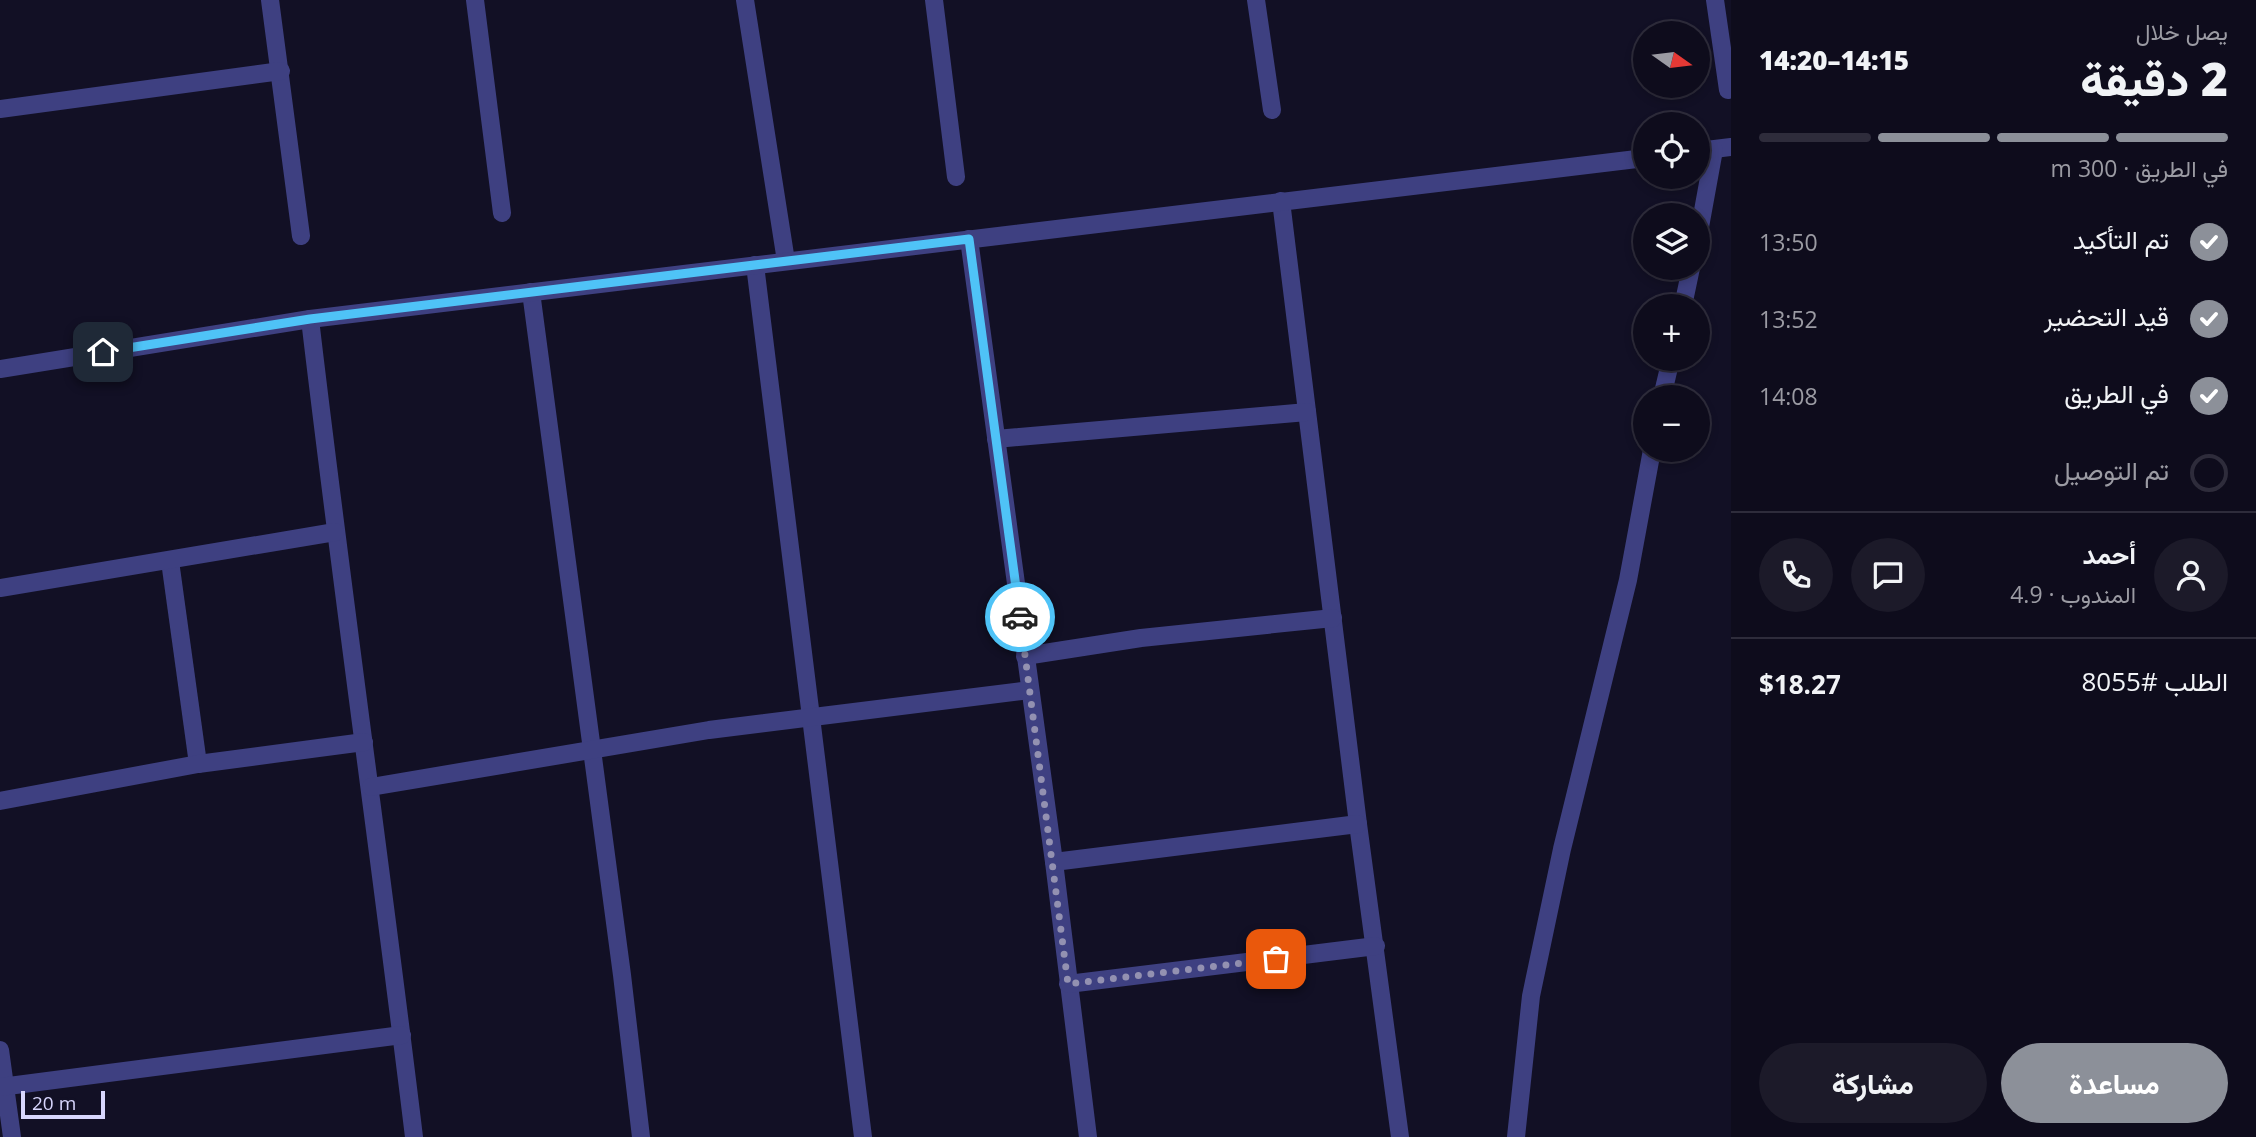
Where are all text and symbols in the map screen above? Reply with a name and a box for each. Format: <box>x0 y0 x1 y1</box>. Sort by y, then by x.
text: يصل خلال <box>2136 15 2228 47</box>
north arrow <box>1633 21 1710 98</box>
map controls <box>1633 21 1710 462</box>
text: 14:15–14:20 <box>1759 42 1909 78</box>
text: 2 دقيقة <box>2080 47 2228 109</box>
button: locate <box>1633 112 1710 189</box>
text: في الطريق · 300 m <box>2051 152 2228 184</box>
button: layers <box>1633 203 1710 280</box>
text: تم التأكيد <box>2073 221 2169 257</box>
icon: check <box>2190 223 2228 261</box>
text: 13:50 <box>1759 226 1818 258</box>
button: + <box>1633 294 1710 371</box>
text: قيد التحضير <box>2044 298 2169 334</box>
icon: check <box>2190 300 2228 338</box>
text: 13:52 <box>1759 303 1818 335</box>
pin <box>73 322 133 382</box>
icon: home <box>84 333 122 371</box>
text: في الطريق <box>2064 375 2169 411</box>
icon: check <box>2190 377 2228 415</box>
text: 14:08 <box>1759 380 1818 412</box>
button: − <box>1633 385 1710 462</box>
text: تم التوصيل <box>2054 452 2169 488</box>
text: أحمد <box>2083 536 2136 572</box>
button: phone <box>1759 538 1833 612</box>
button: chat <box>1851 538 1925 612</box>
button: person <box>2154 538 2228 612</box>
text: المندوب · 4.9 <box>2010 578 2136 610</box>
courier <box>985 582 1055 652</box>
icon: car <box>1001 598 1039 636</box>
text: الطلب #8055 <box>2081 663 2228 699</box>
text: $18.27 <box>1759 666 1841 702</box>
pin <box>1246 929 1306 989</box>
icon: bag <box>1257 940 1295 978</box>
button: مشاركة <box>1759 1043 1987 1123</box>
button: مساعدة <box>2001 1043 2228 1123</box>
scale bar <box>21 1088 105 1120</box>
text: 20 m <box>32 1090 76 1116</box>

